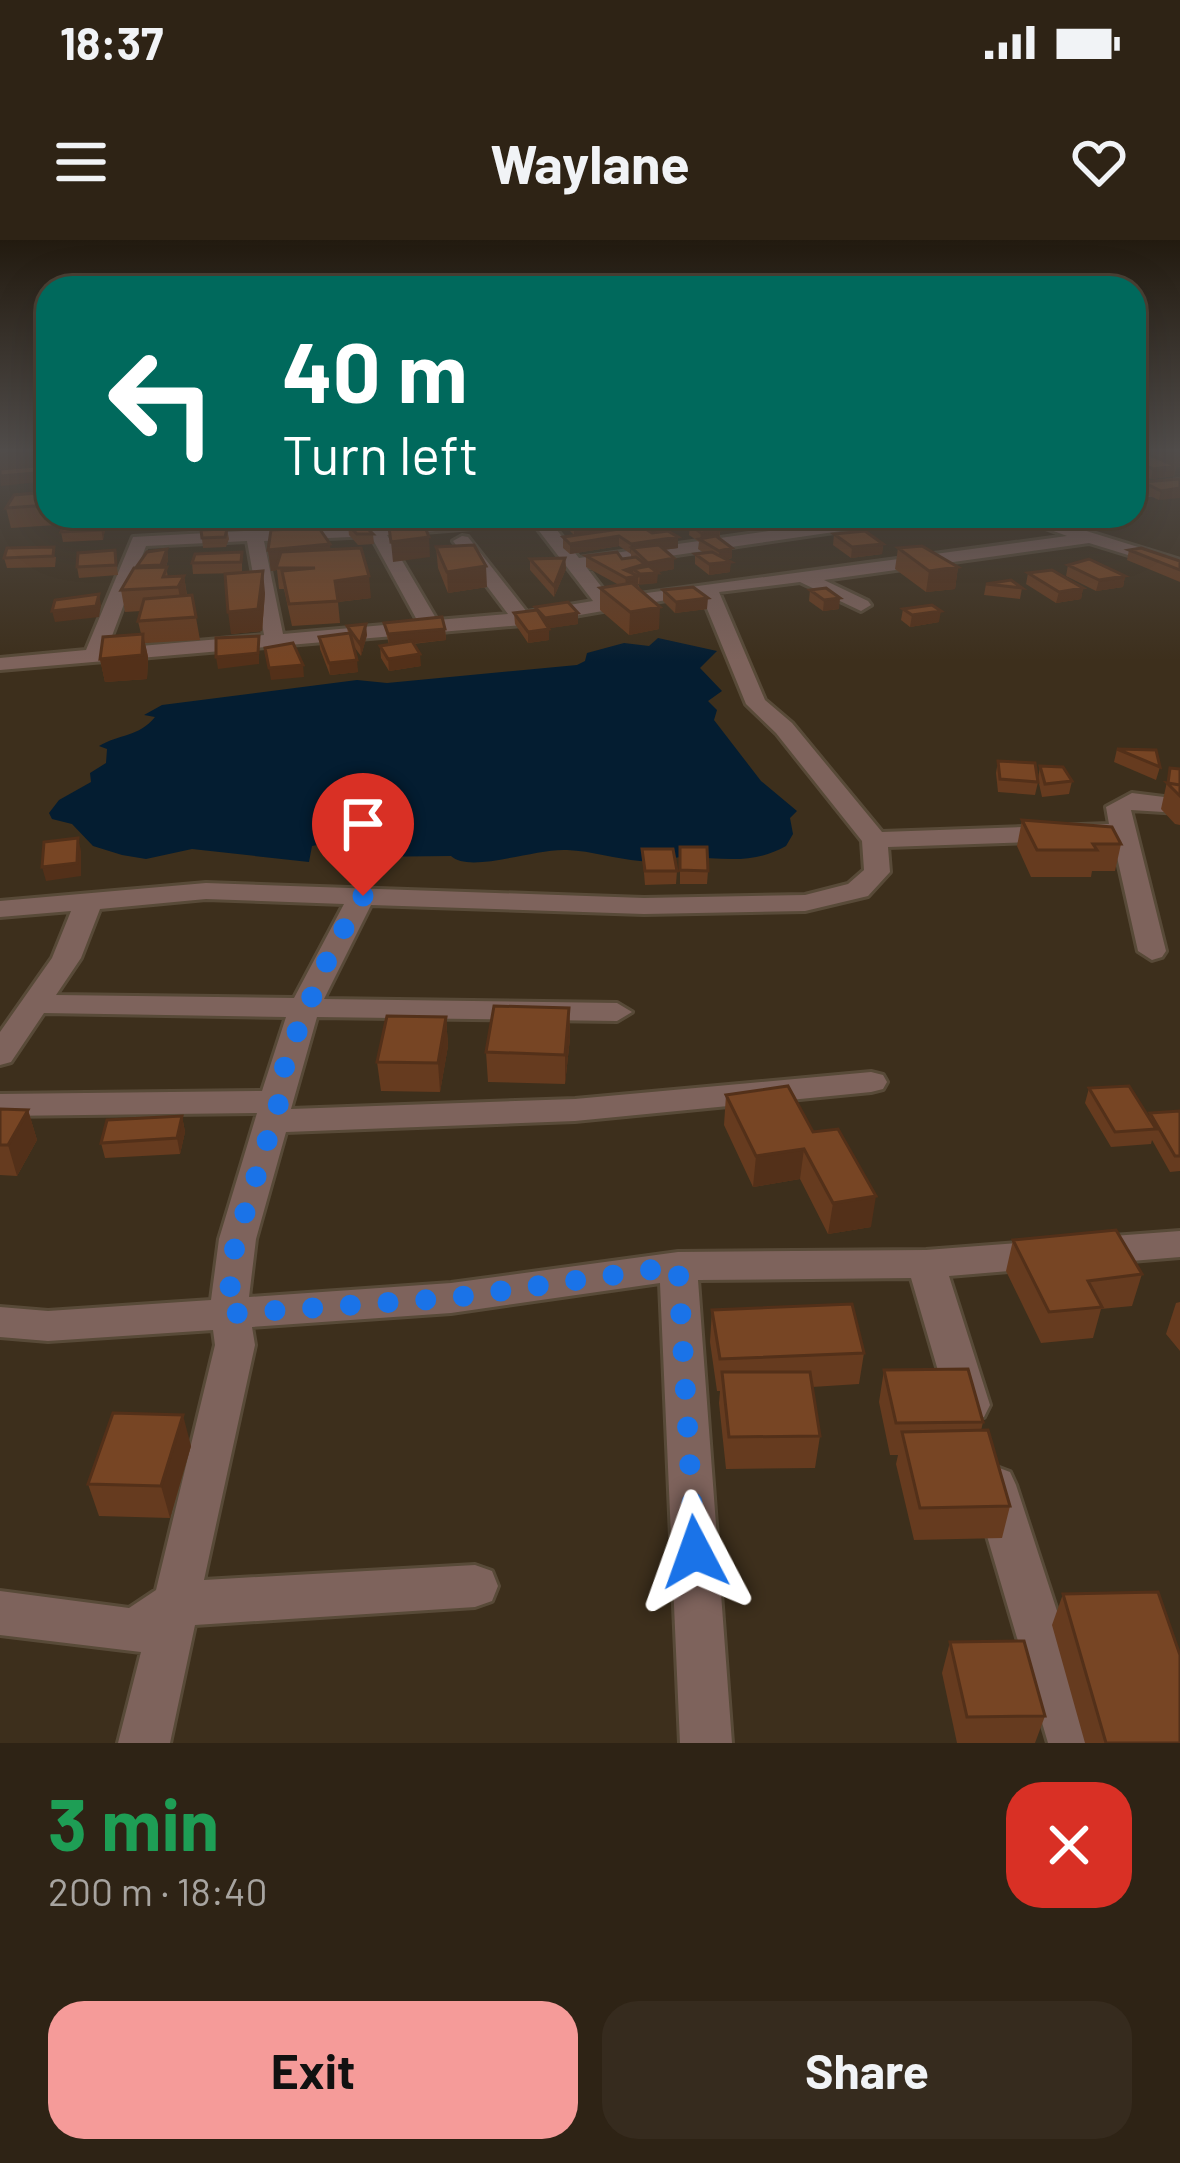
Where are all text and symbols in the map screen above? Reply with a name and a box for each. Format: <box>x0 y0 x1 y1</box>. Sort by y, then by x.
text: 18:37 <box>60 15 163 69</box>
icon: menu <box>48 129 114 195</box>
icon: heart <box>1066 129 1132 195</box>
text: Waylane <box>490 130 690 195</box>
text: 40 m <box>282 319 468 420</box>
icon: left <box>84 324 240 480</box>
text: Turn left <box>282 421 479 486</box>
pin <box>312 773 414 896</box>
icon: arrive <box>330 791 396 857</box>
position arrow <box>632 1489 758 1615</box>
text: 3 min <box>48 1779 219 1865</box>
button: close <box>1006 1782 1132 1908</box>
text: 200 m · 18:40 <box>48 1867 268 1914</box>
button: Exit <box>48 2001 578 2139</box>
button: Share <box>602 2001 1132 2139</box>

